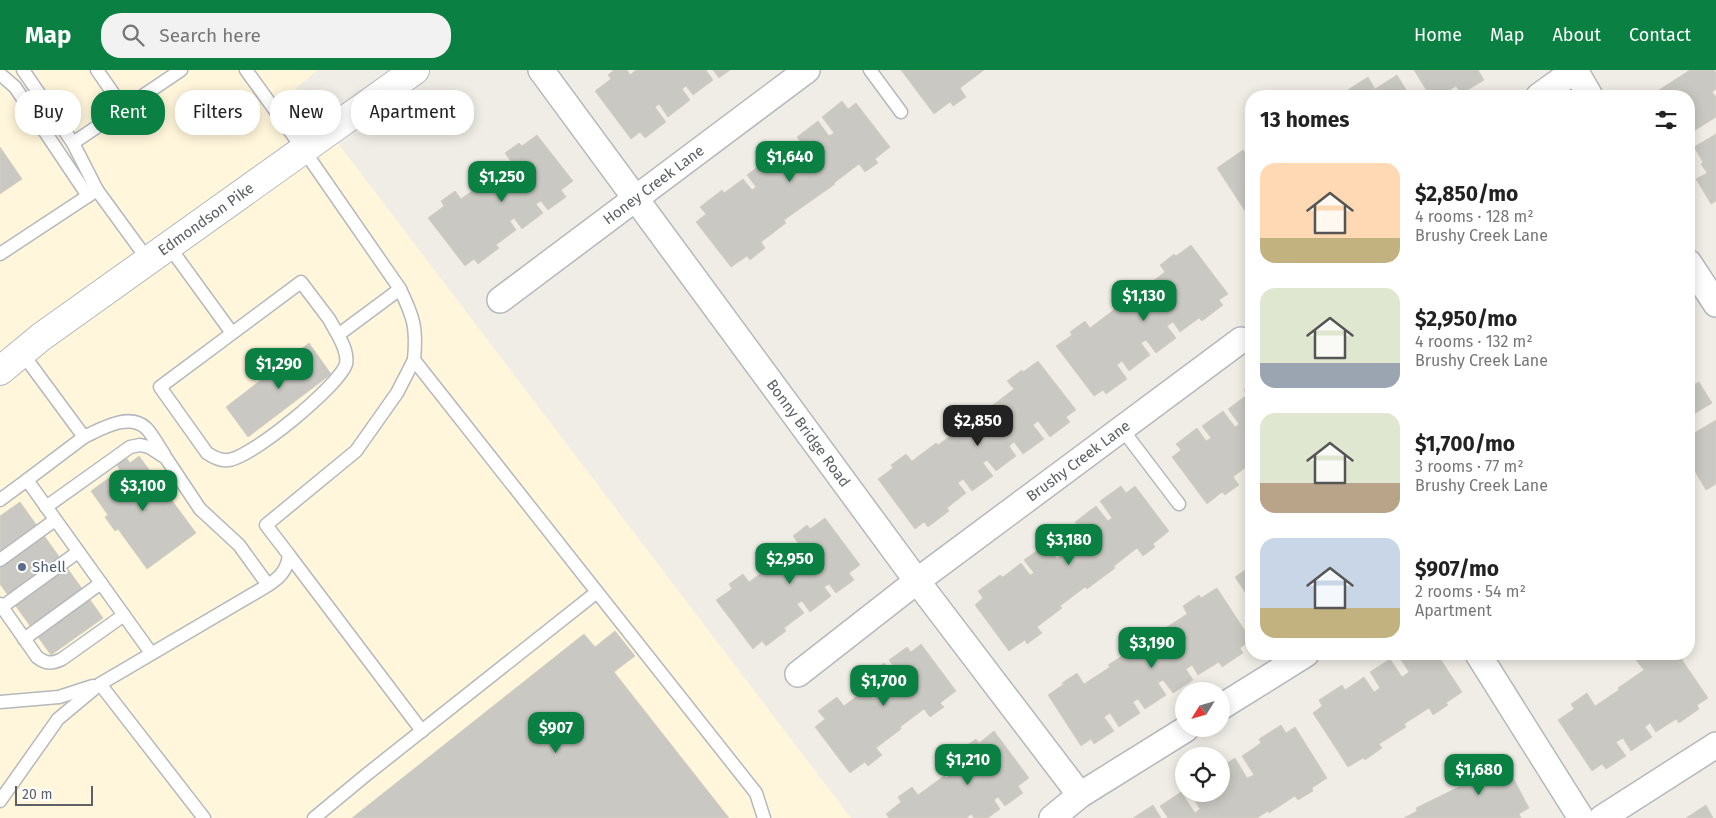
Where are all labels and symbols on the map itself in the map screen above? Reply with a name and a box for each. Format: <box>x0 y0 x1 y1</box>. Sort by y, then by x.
pin: $1,640 <box>749 140 831 183</box>
street label: Honey Creek Lane <box>600 141 708 228</box>
pin: $1,250 <box>461 160 543 203</box>
street label: Edmondson Pike <box>155 179 257 259</box>
pin: $1,130 <box>1103 280 1185 322</box>
pin: $1,290 <box>238 348 320 390</box>
street label: Bonny Bridge Road <box>763 376 854 491</box>
pin: $2,850 <box>937 404 1019 447</box>
street label: Brushy Creek Lane <box>1023 417 1134 506</box>
pin: $3,100 <box>102 470 184 512</box>
pin: $3,180 <box>1028 524 1110 566</box>
pin: $2,950 <box>749 542 831 585</box>
place label: Shell <box>32 558 67 576</box>
marker: Shell <box>16 561 28 573</box>
pin: $3,190 <box>1111 626 1193 669</box>
pin: $1,700 <box>843 664 925 707</box>
north arrow <box>1175 682 1230 738</box>
pin: $907 <box>526 712 586 754</box>
pin: $1,210 <box>927 744 1009 786</box>
pin: $1,680 <box>1438 754 1520 796</box>
scale bar <box>15 783 92 806</box>

